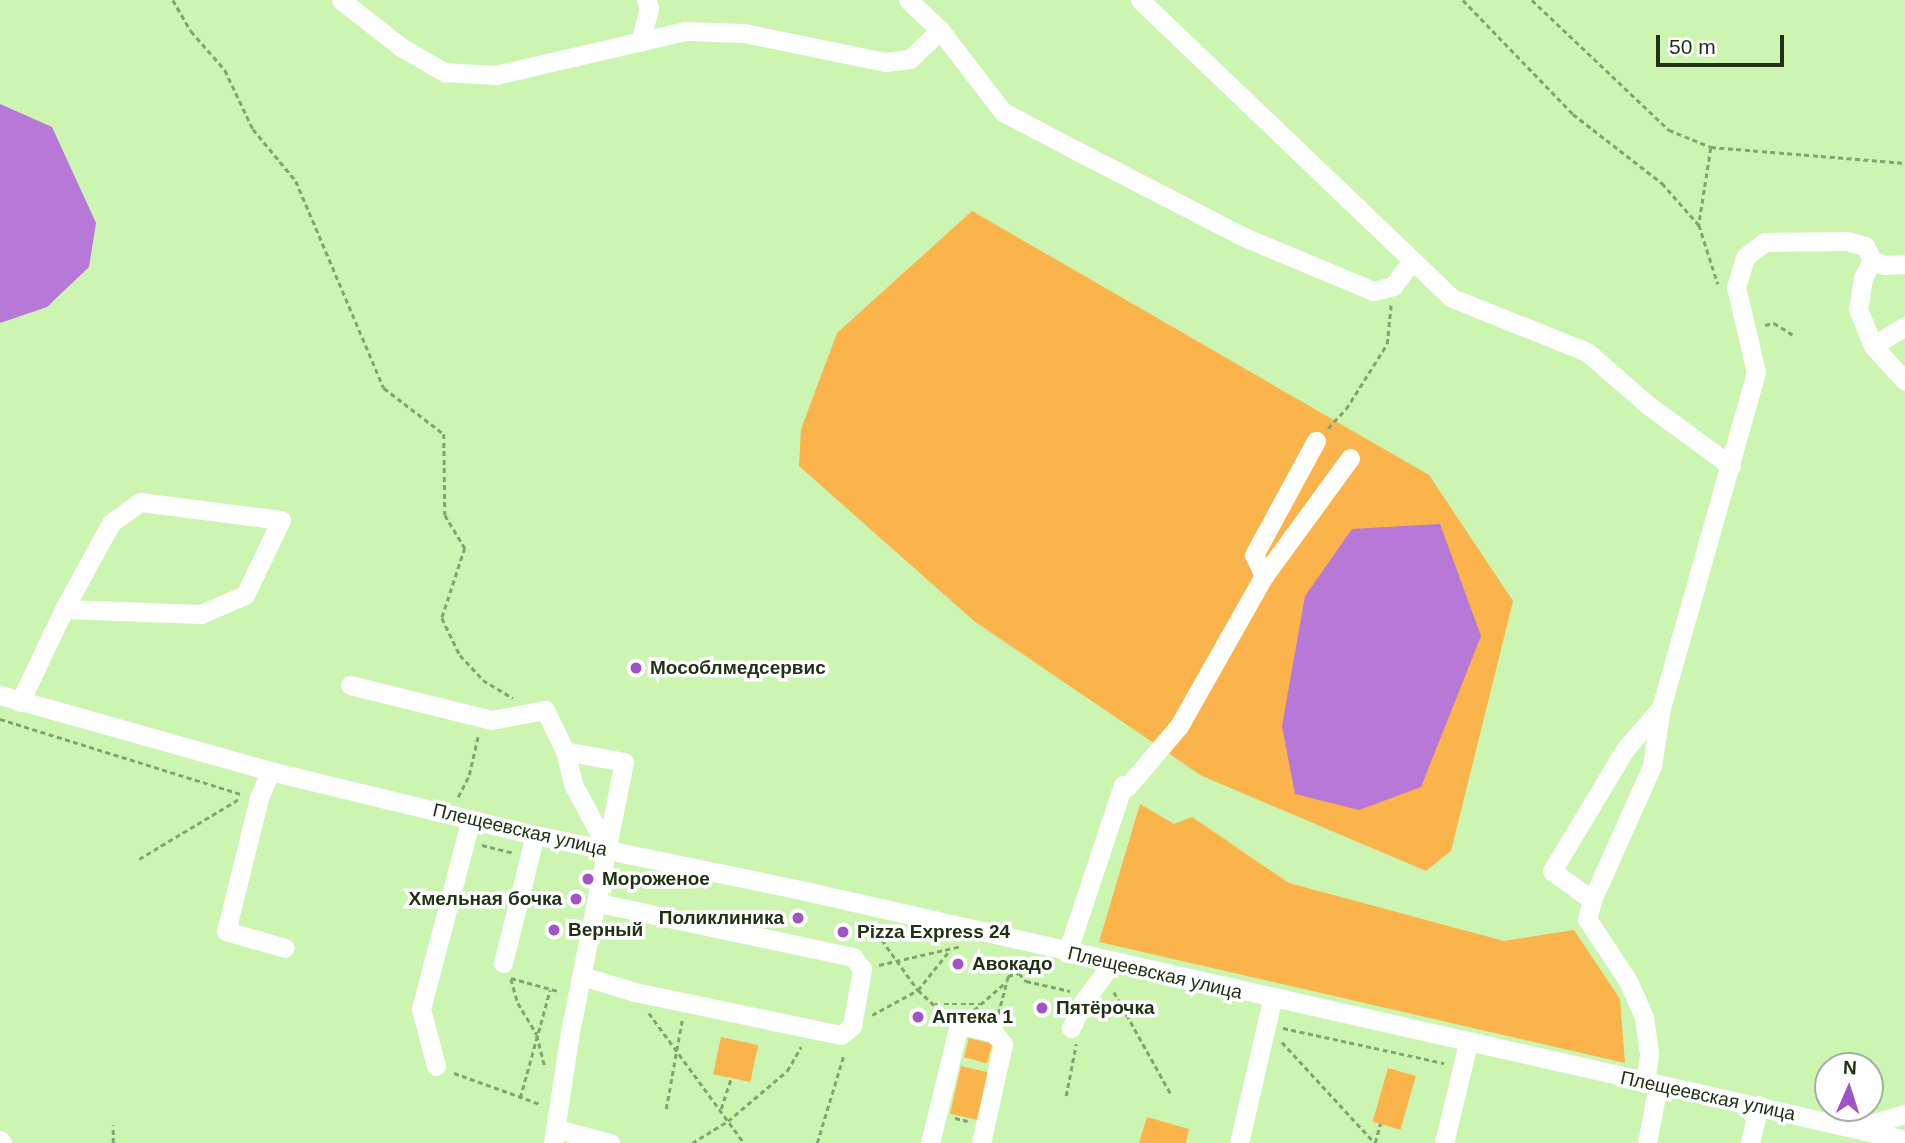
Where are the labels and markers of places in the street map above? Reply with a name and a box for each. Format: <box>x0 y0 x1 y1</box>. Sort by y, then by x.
place label: Мособлмедсервис <box>650 657 826 679</box>
marker: Мособлмедсервис <box>628 660 644 676</box>
place label: Мороженое <box>602 868 710 890</box>
marker: Мороженое <box>580 871 596 887</box>
place label: Хмельная бочка <box>409 888 562 910</box>
marker: Хмельная бочка <box>568 891 584 907</box>
place label: Поликлиника <box>659 907 784 929</box>
marker: Поликлиника <box>790 910 806 926</box>
place label: Верный <box>568 919 643 941</box>
place label: Pizza Express 24 <box>857 921 1010 943</box>
marker: Верный <box>546 922 562 938</box>
marker: Pizza Express 24 <box>835 924 851 940</box>
place label: Авокадо <box>972 953 1052 975</box>
marker: Авокадо <box>950 956 966 972</box>
place label: Пятёрочка <box>1056 997 1154 1019</box>
marker: Пятёрочка <box>1034 1000 1050 1016</box>
place label: Аптека 1 <box>932 1006 1013 1028</box>
marker: Аптека 1 <box>910 1009 926 1025</box>

